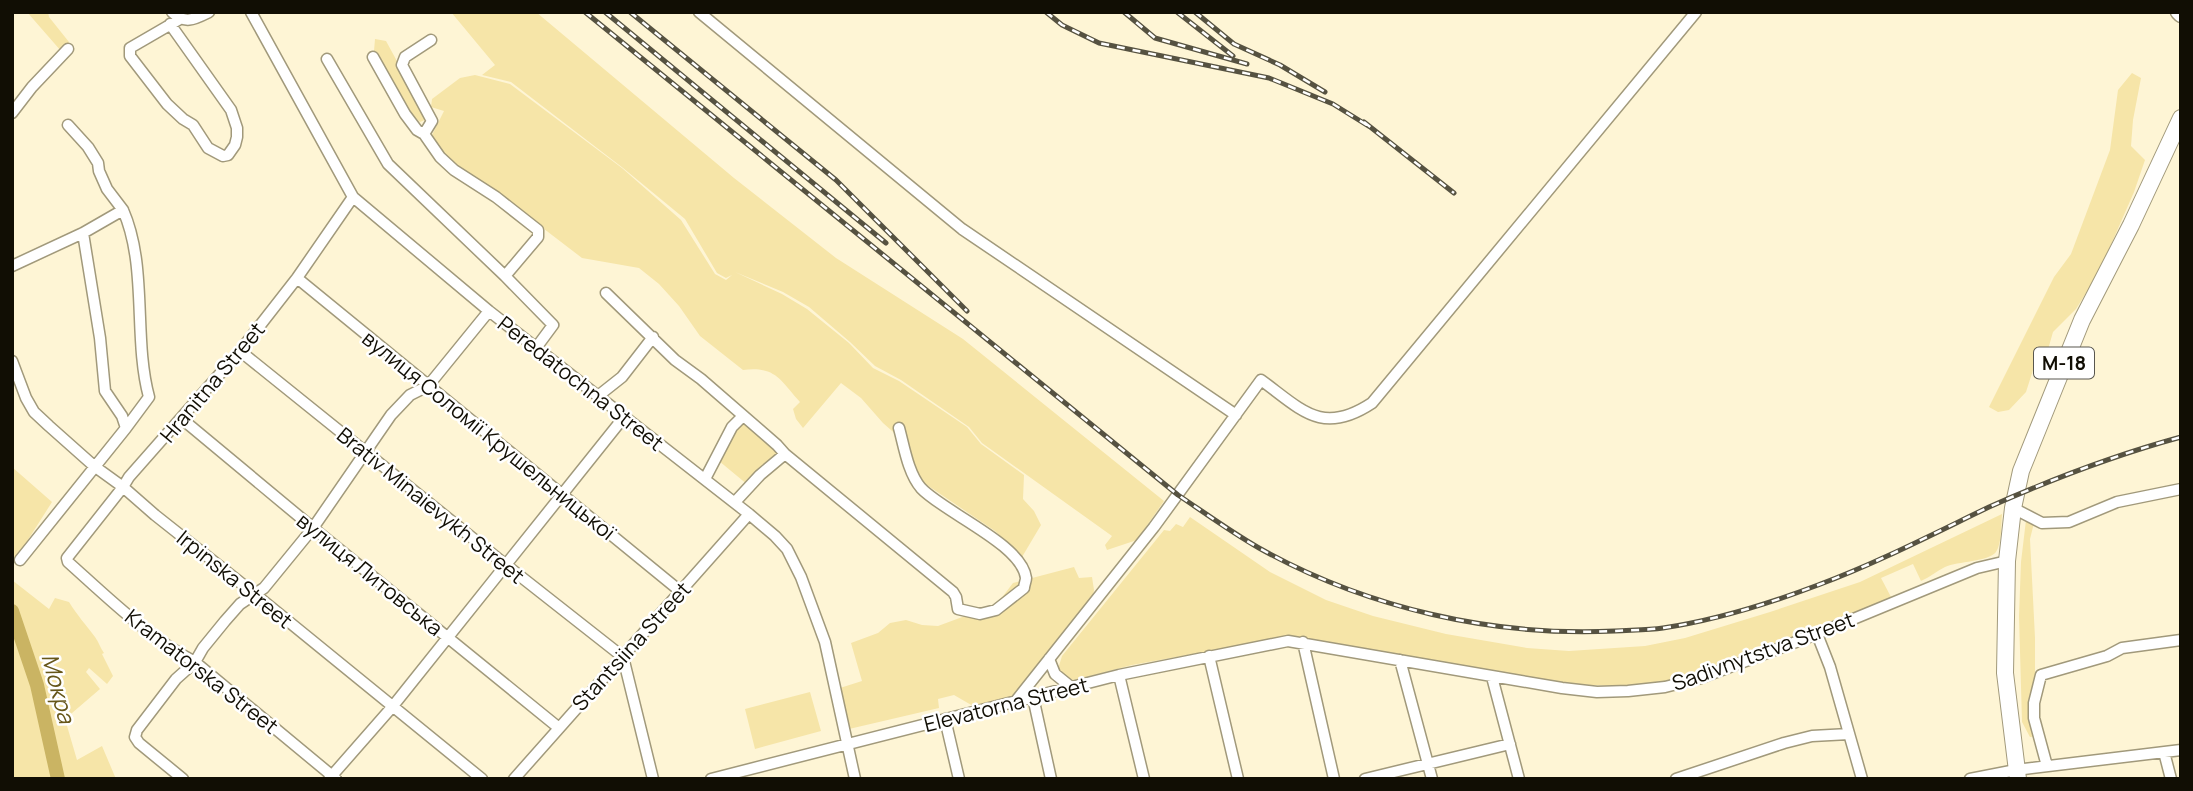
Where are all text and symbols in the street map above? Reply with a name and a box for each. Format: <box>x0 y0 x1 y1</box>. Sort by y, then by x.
street label: Peredatochna Street <box>492 309 670 457</box>
street label: Hranitna Street <box>153 316 271 448</box>
street label: вулиця Соломії Крушельницької <box>357 324 622 547</box>
road number: М-18 <box>2034 348 2094 378</box>
street label: Brativ Minaievykh Street <box>331 421 531 589</box>
street label: вулиця Литовська <box>291 506 449 642</box>
street label: Irpinska Street <box>171 524 299 634</box>
street label: Stantsiina Street <box>565 575 697 717</box>
street label: Kramatorska Street <box>120 602 284 740</box>
street label: Sadivnytstva Street <box>1668 605 1858 697</box>
water label: Мокра <box>34 650 84 727</box>
street label: Elevatorna Street <box>921 670 1091 738</box>

